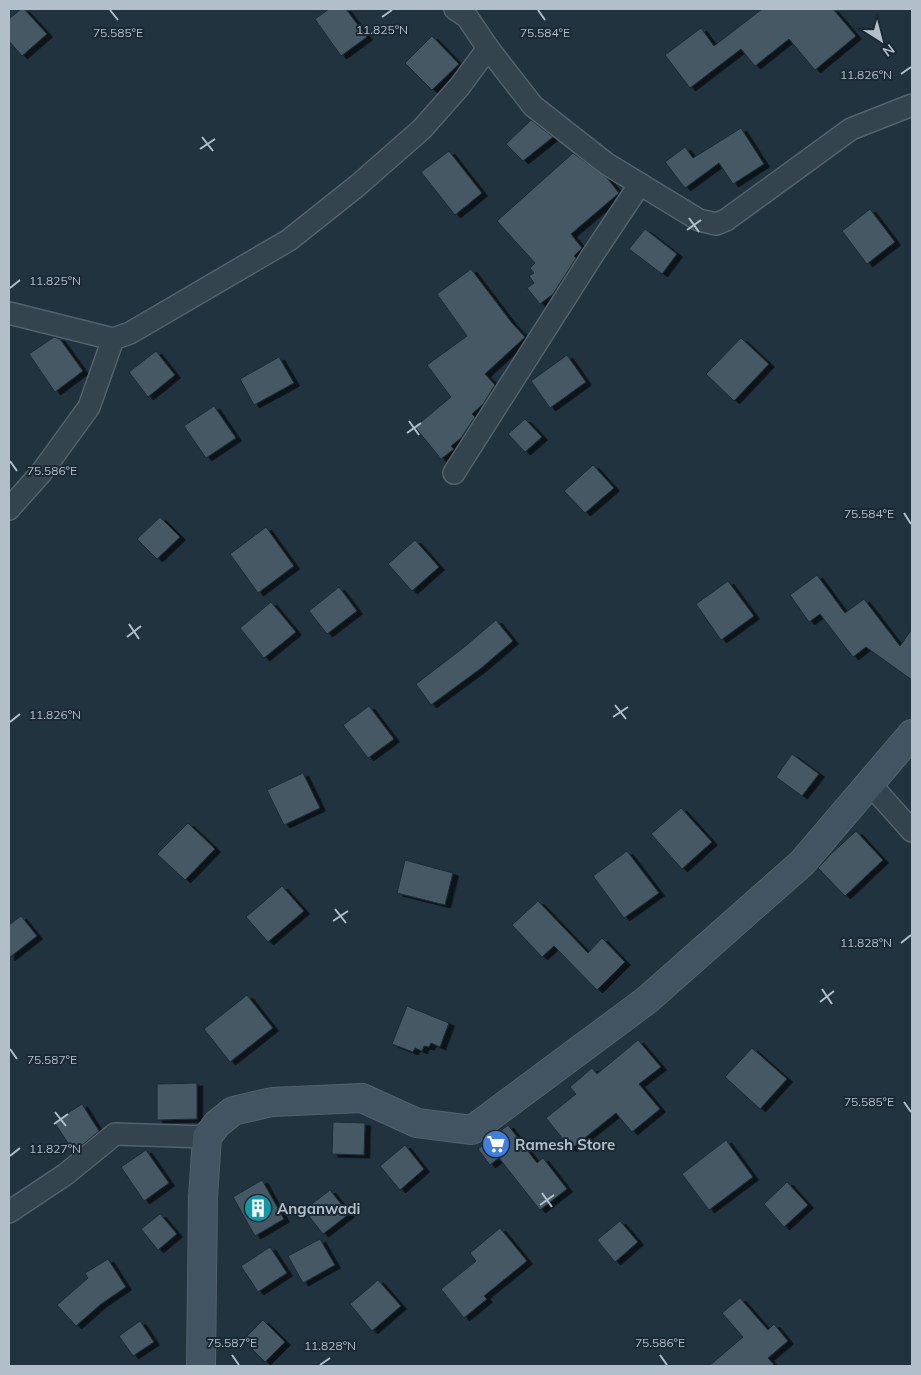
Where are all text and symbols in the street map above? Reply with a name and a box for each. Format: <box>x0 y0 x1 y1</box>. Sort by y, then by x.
north arrow <box>856 15 906 65</box>
text: 11.825°N <box>356 22 408 37</box>
text: 75.585°E <box>93 25 143 40</box>
text: 75.584°E <box>520 25 570 40</box>
text: N <box>879 40 898 61</box>
text: 11.826°N <box>840 67 892 82</box>
text: 11.825°N <box>29 273 81 288</box>
text: 75.586°E <box>27 463 77 478</box>
text: 75.584°E <box>844 506 894 521</box>
text: 11.826°N <box>29 707 81 722</box>
text: 11.828°N <box>840 935 892 950</box>
text: 75.587°E <box>27 1052 77 1067</box>
text: 75.585°E <box>844 1094 894 1109</box>
supermarket icon: Ramesh Store <box>481 1129 511 1159</box>
place label: Ramesh Store <box>515 1135 615 1154</box>
text: 11.827°N <box>29 1141 81 1156</box>
building icon: Anganwadi <box>243 1193 273 1223</box>
place label: Anganwadi <box>277 1199 361 1218</box>
text: 75.587°E <box>207 1335 257 1350</box>
text: 75.586°E <box>635 1335 685 1350</box>
text: 11.828°N <box>304 1338 356 1353</box>

